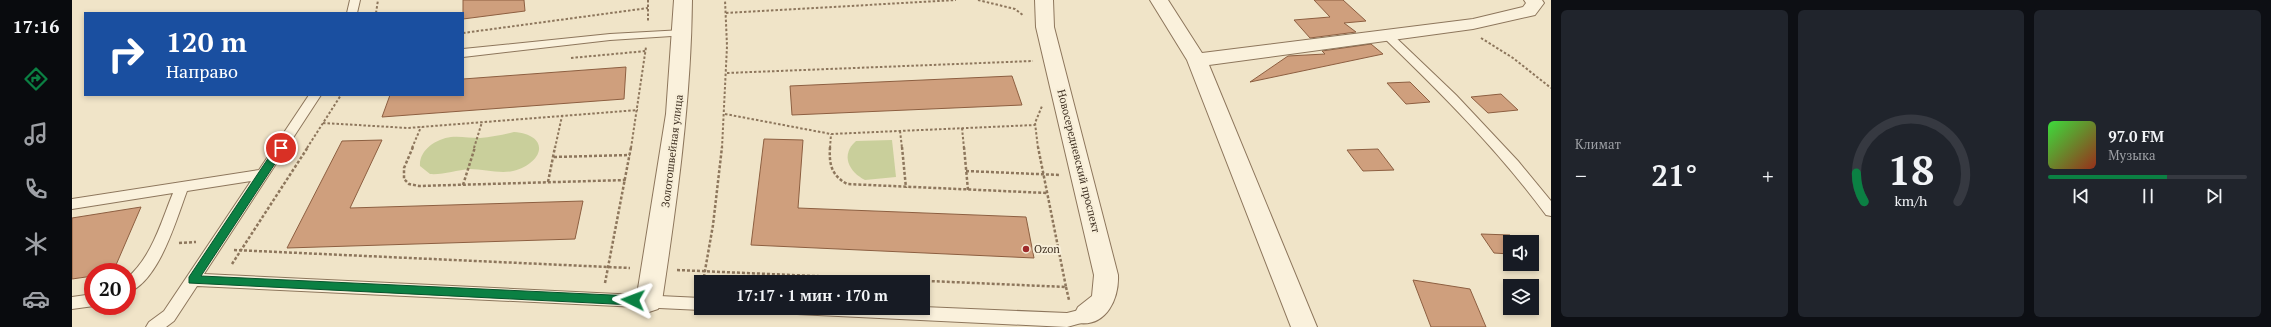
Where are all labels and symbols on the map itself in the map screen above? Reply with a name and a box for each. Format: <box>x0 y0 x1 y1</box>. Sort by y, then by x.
street label: Новосередневский проспект <box>1054 88 1104 235</box>
street label: Золотошвейная улица <box>658 93 686 208</box>
pin <box>264 131 298 165</box>
place label: Ozon <box>1034 242 1060 256</box>
marker: Ozon <box>1021 244 1031 254</box>
speed limit sign: 20 <box>84 263 136 315</box>
position arrow <box>612 279 654 321</box>

